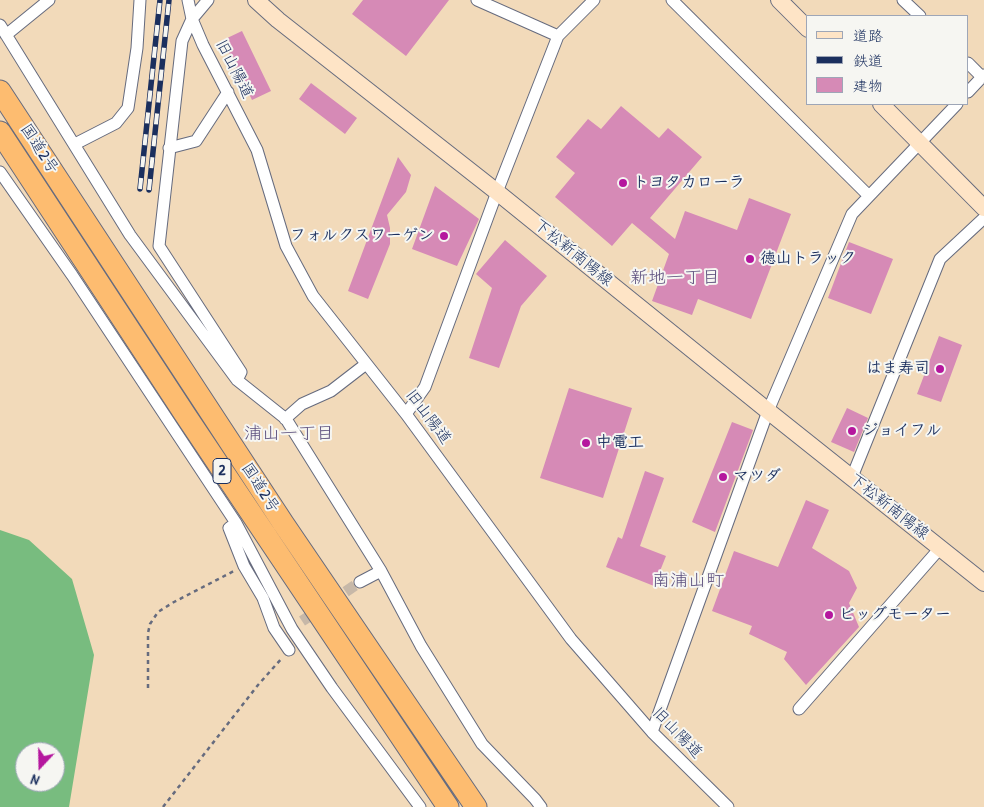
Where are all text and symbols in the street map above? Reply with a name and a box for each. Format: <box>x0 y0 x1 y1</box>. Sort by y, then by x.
legend <box>806 15 969 105</box>
text: 道路 <box>853 25 883 46</box>
street label: 旧山陽道 <box>211 36 257 102</box>
text: 鉄道 <box>853 50 883 71</box>
text: 建物 <box>853 75 883 96</box>
street label: 国道2号 <box>16 121 62 177</box>
place label: トヨタカローラ <box>633 173 745 193</box>
marker: トヨタカローラ <box>617 177 629 189</box>
street label: 下松新南陽線 <box>530 215 616 291</box>
place label: フォルクスワーゲン <box>290 226 434 246</box>
marker: フォルクスワーゲン <box>438 230 450 242</box>
place label: 徳山トラック <box>760 249 856 269</box>
marker: 徳山トラック <box>744 253 756 265</box>
district label: 新地一丁目 <box>630 267 720 289</box>
place label: はま寿司 <box>866 359 930 379</box>
marker: はま寿司 <box>934 363 946 375</box>
street label: 旧山陽道 <box>401 386 455 448</box>
place label: ジョイフル <box>862 421 942 441</box>
district label: 浦山一丁目 <box>244 423 334 445</box>
marker: ジョイフル <box>846 425 858 437</box>
place label: 中電工 <box>596 433 644 453</box>
marker: 中電工 <box>580 437 592 449</box>
road number: 2 <box>213 458 231 484</box>
street label: 国道2号 <box>237 460 283 516</box>
place label: マツダ <box>733 467 781 487</box>
street label: 下松新南陽線 <box>845 470 933 544</box>
marker: マツダ <box>717 471 729 483</box>
district label: 南浦山町 <box>652 570 724 592</box>
place label: ビッグモーター <box>839 605 951 625</box>
marker: ビッグモーター <box>823 609 835 621</box>
street label: 旧山陽道 <box>648 703 706 763</box>
north arrow <box>15 742 65 792</box>
text: N <box>28 770 42 791</box>

